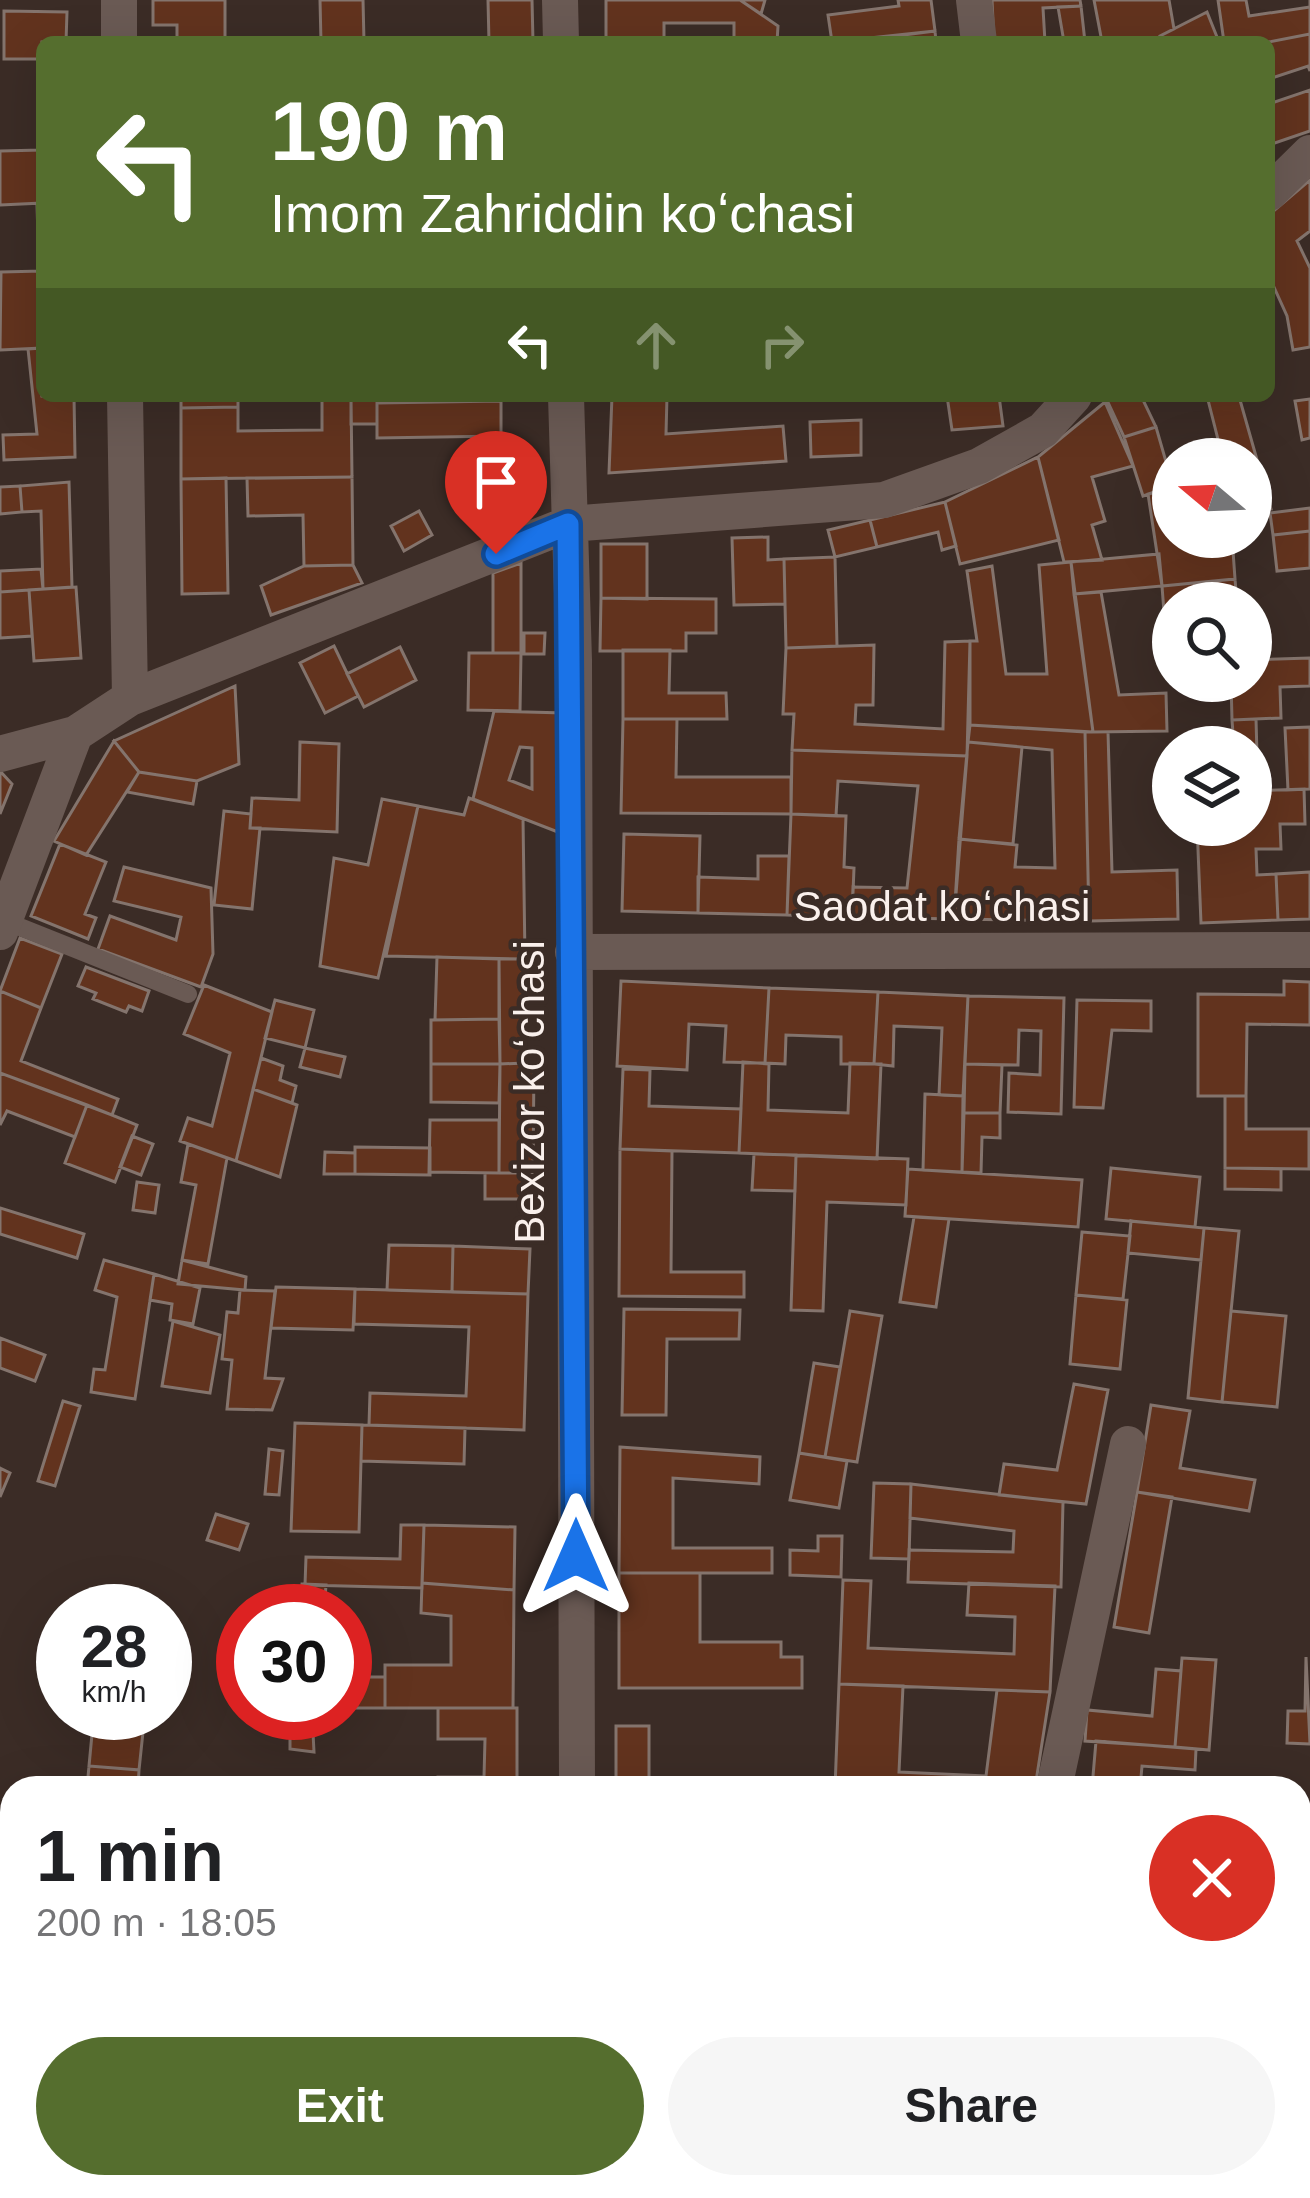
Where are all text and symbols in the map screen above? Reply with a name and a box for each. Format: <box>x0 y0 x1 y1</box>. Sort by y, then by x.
icon: left <box>72 84 228 240</box>
text: 190 m <box>270 84 508 178</box>
text: Imom Zahriddin koʻchasi <box>270 183 855 243</box>
icon: left <box>497 312 563 378</box>
icon: ahead <box>623 312 689 378</box>
icon: right <box>749 312 815 378</box>
pin <box>445 431 547 554</box>
north arrow <box>1152 438 1272 558</box>
map controls <box>1152 438 1272 846</box>
icon: arrive <box>463 449 529 515</box>
button: search <box>1152 582 1272 702</box>
button: layers <box>1152 726 1272 846</box>
street label: Saodat koʻchasi <box>794 883 1090 930</box>
street label: Bexizor koʻchasi <box>506 940 553 1244</box>
position arrow <box>513 1493 639 1619</box>
speed limit sign: 30 <box>216 1584 372 1740</box>
text: 28 <box>81 1613 147 1680</box>
text: km/h <box>81 1675 147 1708</box>
button: close <box>1149 1815 1275 1941</box>
text: 1 min <box>36 1816 224 1896</box>
text: 200 m · 18:05 <box>36 1901 277 1944</box>
button: Exit <box>36 2037 644 2175</box>
button: Share <box>668 2037 1275 2175</box>

